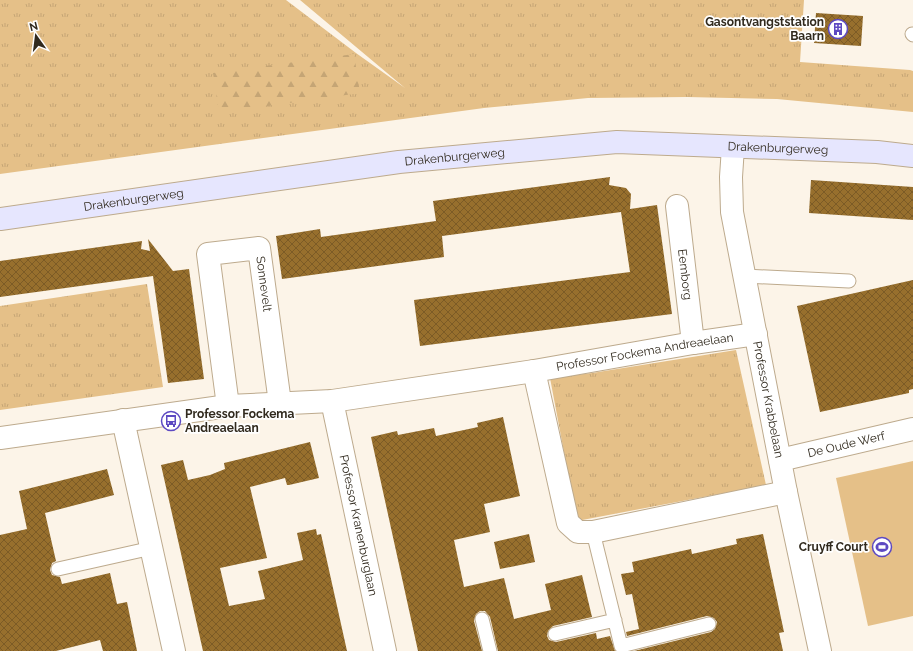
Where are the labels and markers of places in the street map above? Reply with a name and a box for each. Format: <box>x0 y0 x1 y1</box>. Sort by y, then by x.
place label: Gasontvangststation Baarn <box>705 15 824 43</box>
building icon: Gasontvangststation Baarn <box>827 18 849 40</box>
place label: Professor Fockema Andreaelaan <box>185 407 294 435</box>
bus stop icon: Professor Fockema Andreaelaan <box>160 410 182 432</box>
sports icon: Cruyff Court <box>871 536 893 558</box>
place label: Cruyff Court <box>799 540 868 554</box>

